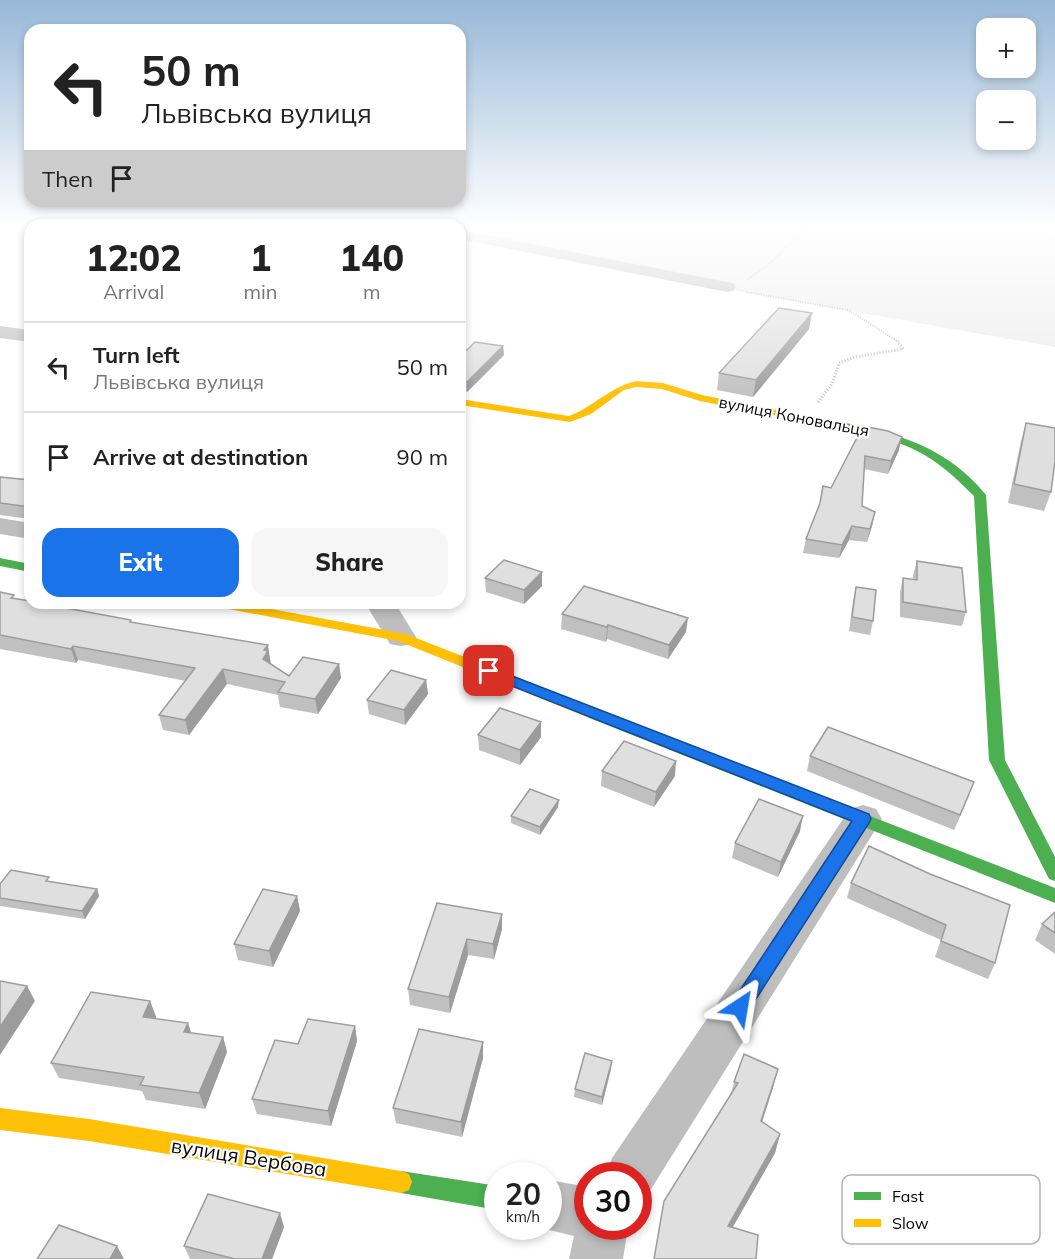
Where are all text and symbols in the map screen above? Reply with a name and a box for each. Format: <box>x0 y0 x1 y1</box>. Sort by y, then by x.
map controls <box>976 18 1036 150</box>
button: + <box>976 18 1036 78</box>
text: 50 m <box>141 44 241 97</box>
icon: left <box>42 48 120 126</box>
button: − <box>976 90 1036 150</box>
text: Львівська вулиця <box>141 96 372 130</box>
icon: arrive <box>105 162 138 195</box>
text: Then <box>42 165 93 193</box>
text: 12:02 <box>86 235 182 280</box>
text: 1 <box>250 235 271 280</box>
text: 140 <box>339 235 404 280</box>
text: Arrival <box>103 279 164 304</box>
text: min <box>243 279 278 304</box>
text: m <box>363 279 381 304</box>
text: Turn left <box>93 341 180 369</box>
icon: left <box>42 351 75 384</box>
text: 50 m <box>397 353 448 381</box>
text: Львівська вулиця <box>93 369 264 394</box>
street label: вулиця Коновальця <box>717 392 871 440</box>
icon: arrive <box>42 441 75 474</box>
text: Arrive at destination <box>93 443 308 471</box>
text: 90 m <box>397 443 448 471</box>
button: Exit <box>42 528 239 597</box>
button: Share <box>251 528 448 597</box>
pin <box>463 645 514 696</box>
icon: arrive <box>472 654 505 687</box>
position arrow <box>708 975 772 1039</box>
street label: вулиця Вербова <box>170 1132 328 1182</box>
speed limit sign: 30 <box>574 1162 652 1240</box>
text: 20 <box>505 1175 541 1213</box>
legend <box>842 1175 1040 1244</box>
text: Fast <box>892 1186 924 1206</box>
text: km/h <box>506 1207 540 1226</box>
text: Slow <box>892 1213 929 1233</box>

